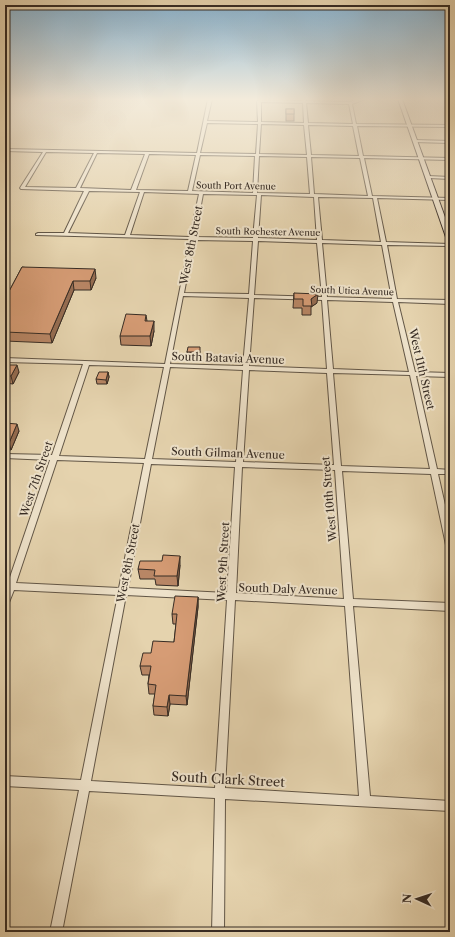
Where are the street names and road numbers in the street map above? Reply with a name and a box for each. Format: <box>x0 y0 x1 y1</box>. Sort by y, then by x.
street label: South Port Avenue <box>196 179 276 192</box>
street label: West 8th Street <box>176 204 206 287</box>
street label: South Rochester Avenue <box>216 225 321 238</box>
street label: South Utica Avenue <box>310 284 394 297</box>
street label: West 11th Street <box>406 326 438 411</box>
street label: South Batavia Avenue <box>171 349 285 367</box>
street label: West 7th Street <box>16 439 56 520</box>
street label: South Gilman Avenue <box>171 444 285 462</box>
street label: West 10th Street <box>318 456 340 543</box>
street label: West 8th Street <box>113 522 143 605</box>
street label: West 9th Street <box>214 522 232 603</box>
street label: South Daly Avenue <box>238 580 338 598</box>
street label: South Clark Street <box>171 768 286 790</box>

